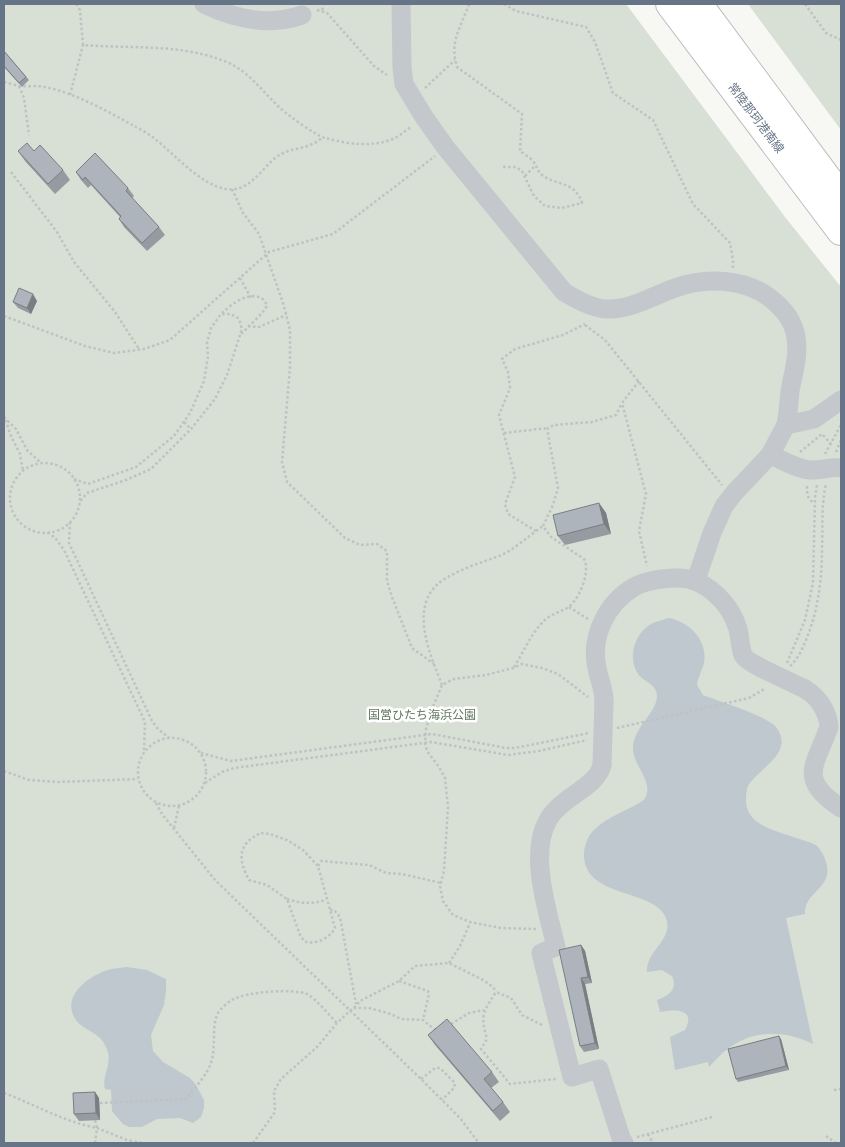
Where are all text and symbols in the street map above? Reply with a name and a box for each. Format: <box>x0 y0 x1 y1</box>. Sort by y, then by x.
street label: 常陸那珂港南線 <box>725 80 787 156</box>
park label: 国営ひたち海浜公園 <box>368 708 476 722</box>

